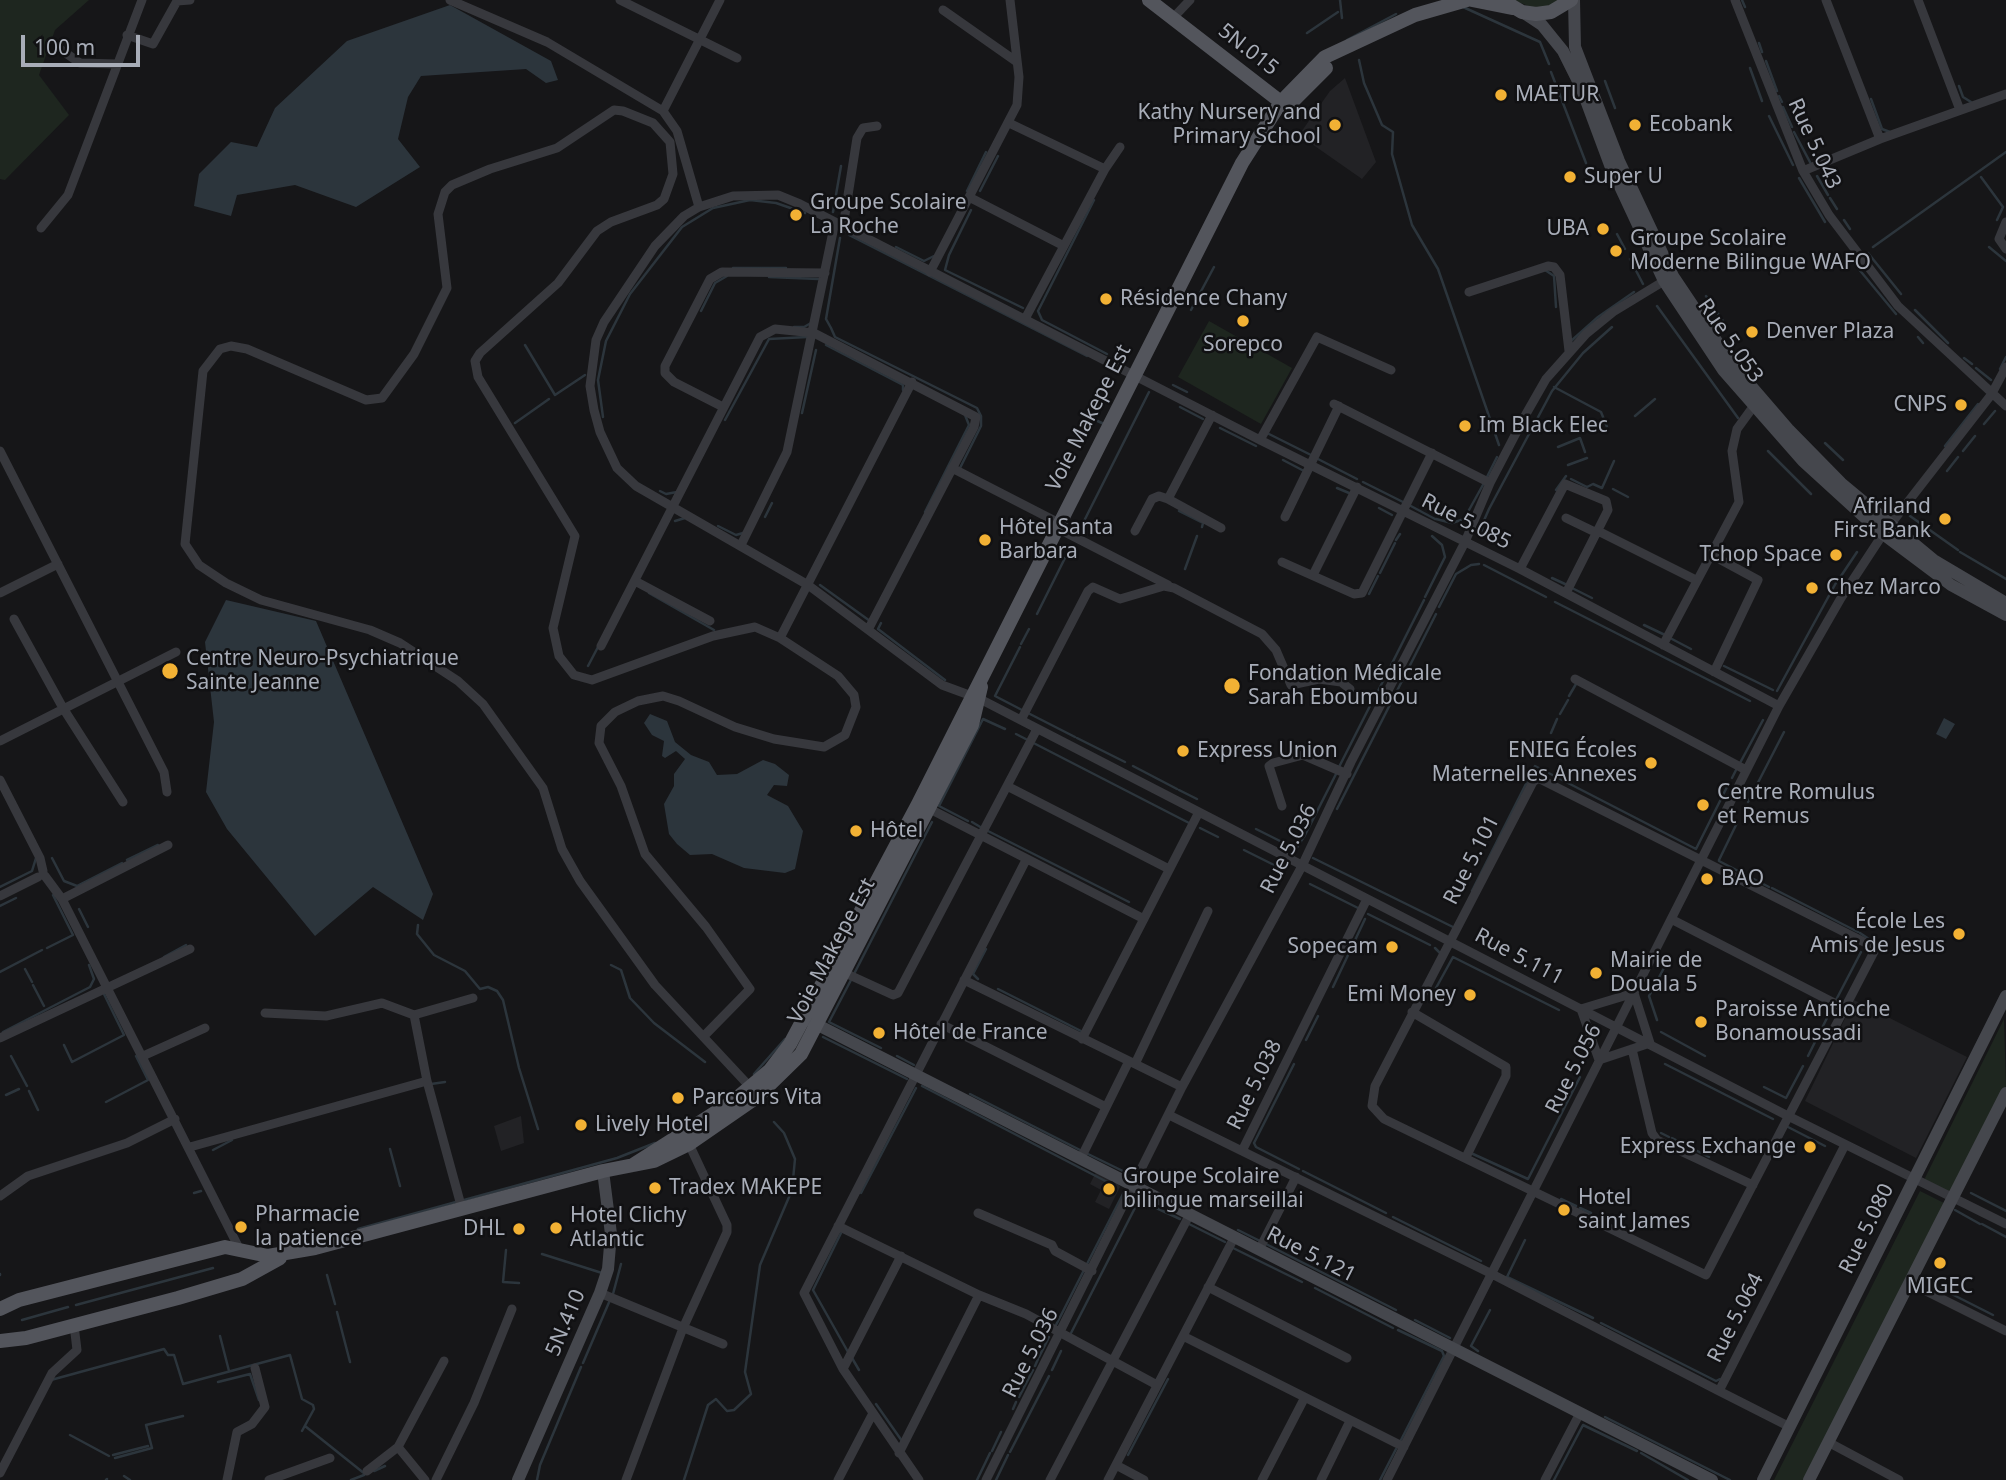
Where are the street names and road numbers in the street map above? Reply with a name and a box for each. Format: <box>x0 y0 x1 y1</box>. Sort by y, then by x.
street label: 5N.015 <box>1213 19 1283 81</box>
street label: Rue 5.043 <box>1782 95 1846 193</box>
street label: Rue 5.053 <box>1692 294 1768 388</box>
street label: Voie Makepe Est <box>1041 341 1137 495</box>
street label: Rue 5.085 <box>1417 489 1515 555</box>
street label: Rue 5.036 <box>1256 800 1322 898</box>
street label: Rue 5.101 <box>1439 811 1505 909</box>
street label: Voie Makepe Est <box>783 874 881 1028</box>
street label: Rue 5.111 <box>1470 923 1568 991</box>
street label: Rue 5.056 <box>1541 1020 1607 1118</box>
street label: Rue 5.038 <box>1222 1036 1288 1134</box>
street label: Rue 5.080 <box>1834 1180 1900 1278</box>
street label: Rue 5.121 <box>1262 1222 1360 1288</box>
street label: Rue 5.064 <box>1703 1269 1769 1367</box>
street label: 5N.410 <box>541 1286 591 1360</box>
street label: Rue 5.036 <box>998 1304 1064 1402</box>

